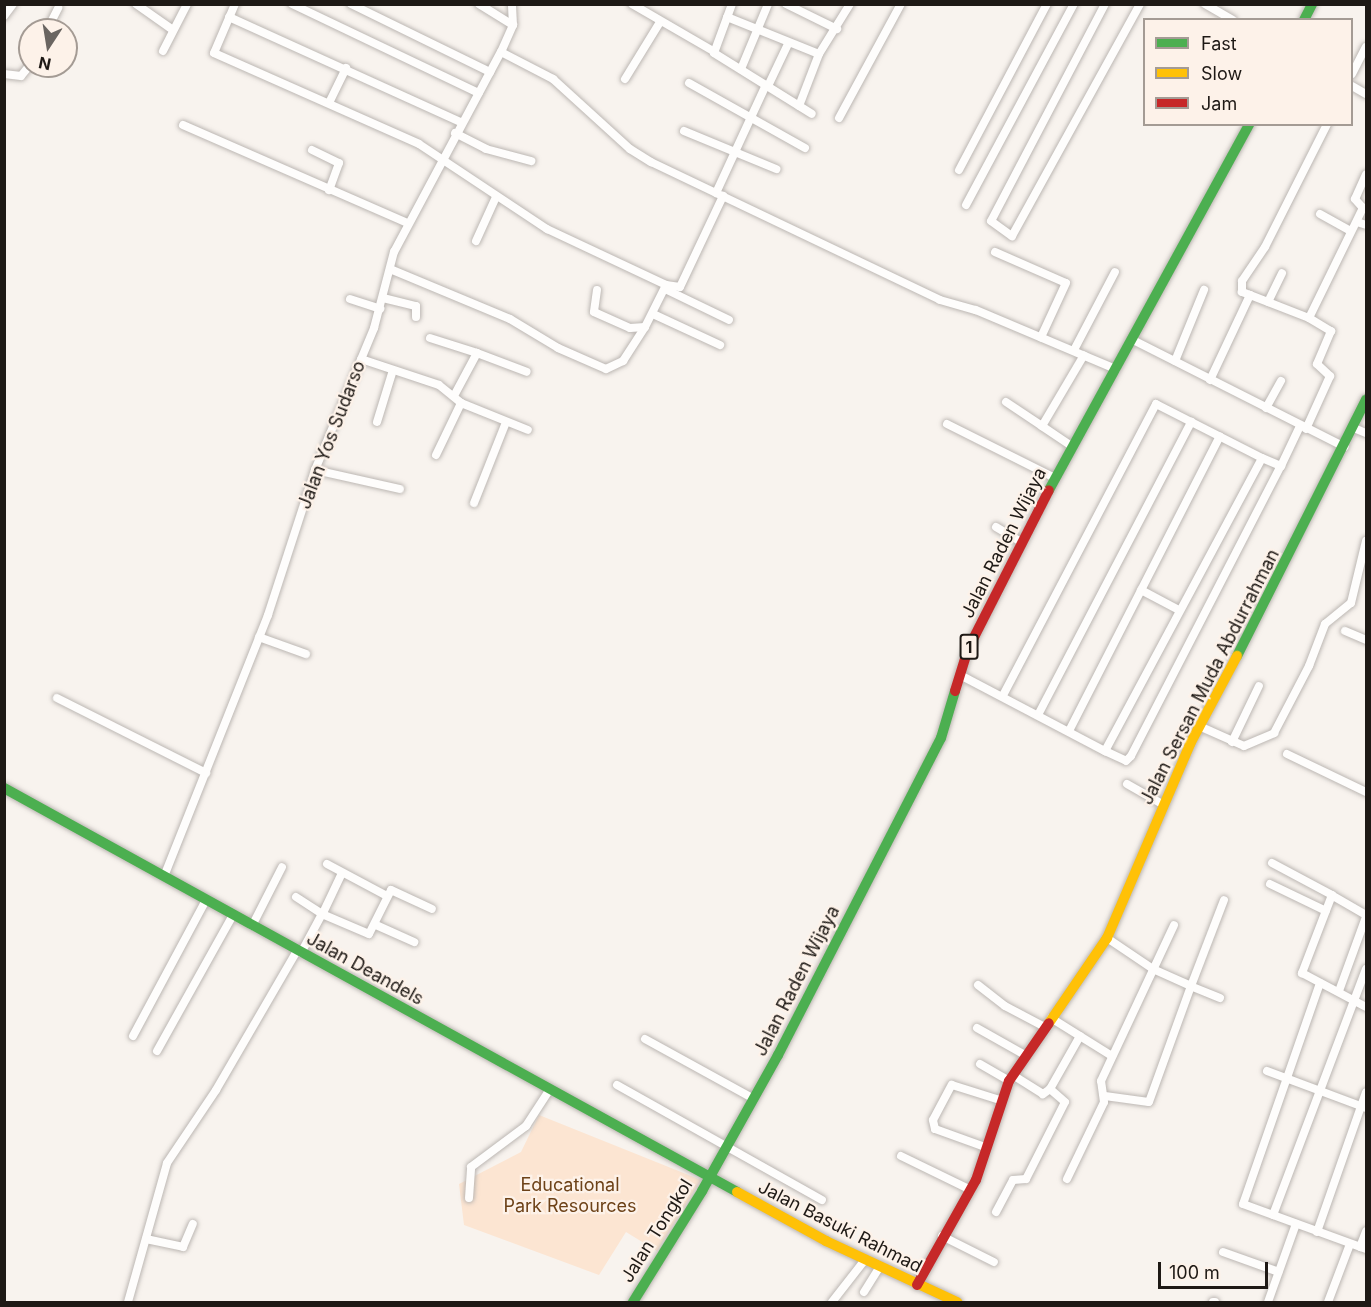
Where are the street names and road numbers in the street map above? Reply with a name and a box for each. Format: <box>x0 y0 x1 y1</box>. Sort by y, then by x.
street label: Jalan Yos Sudarso <box>294 358 370 512</box>
street label: Jalan Raden Wijaya <box>957 464 1051 622</box>
street label: Jalan Sersan Muda Abdurrahman <box>1136 546 1284 808</box>
road number: 1 <box>958 634 980 660</box>
street label: Jalan Raden Wijaya <box>750 902 844 1060</box>
street label: Jalan Deandels <box>303 928 427 1010</box>
street label: Jalan Tongkol <box>617 1175 697 1287</box>
street label: Jalan Basuki Rahmad <box>754 1176 926 1278</box>

